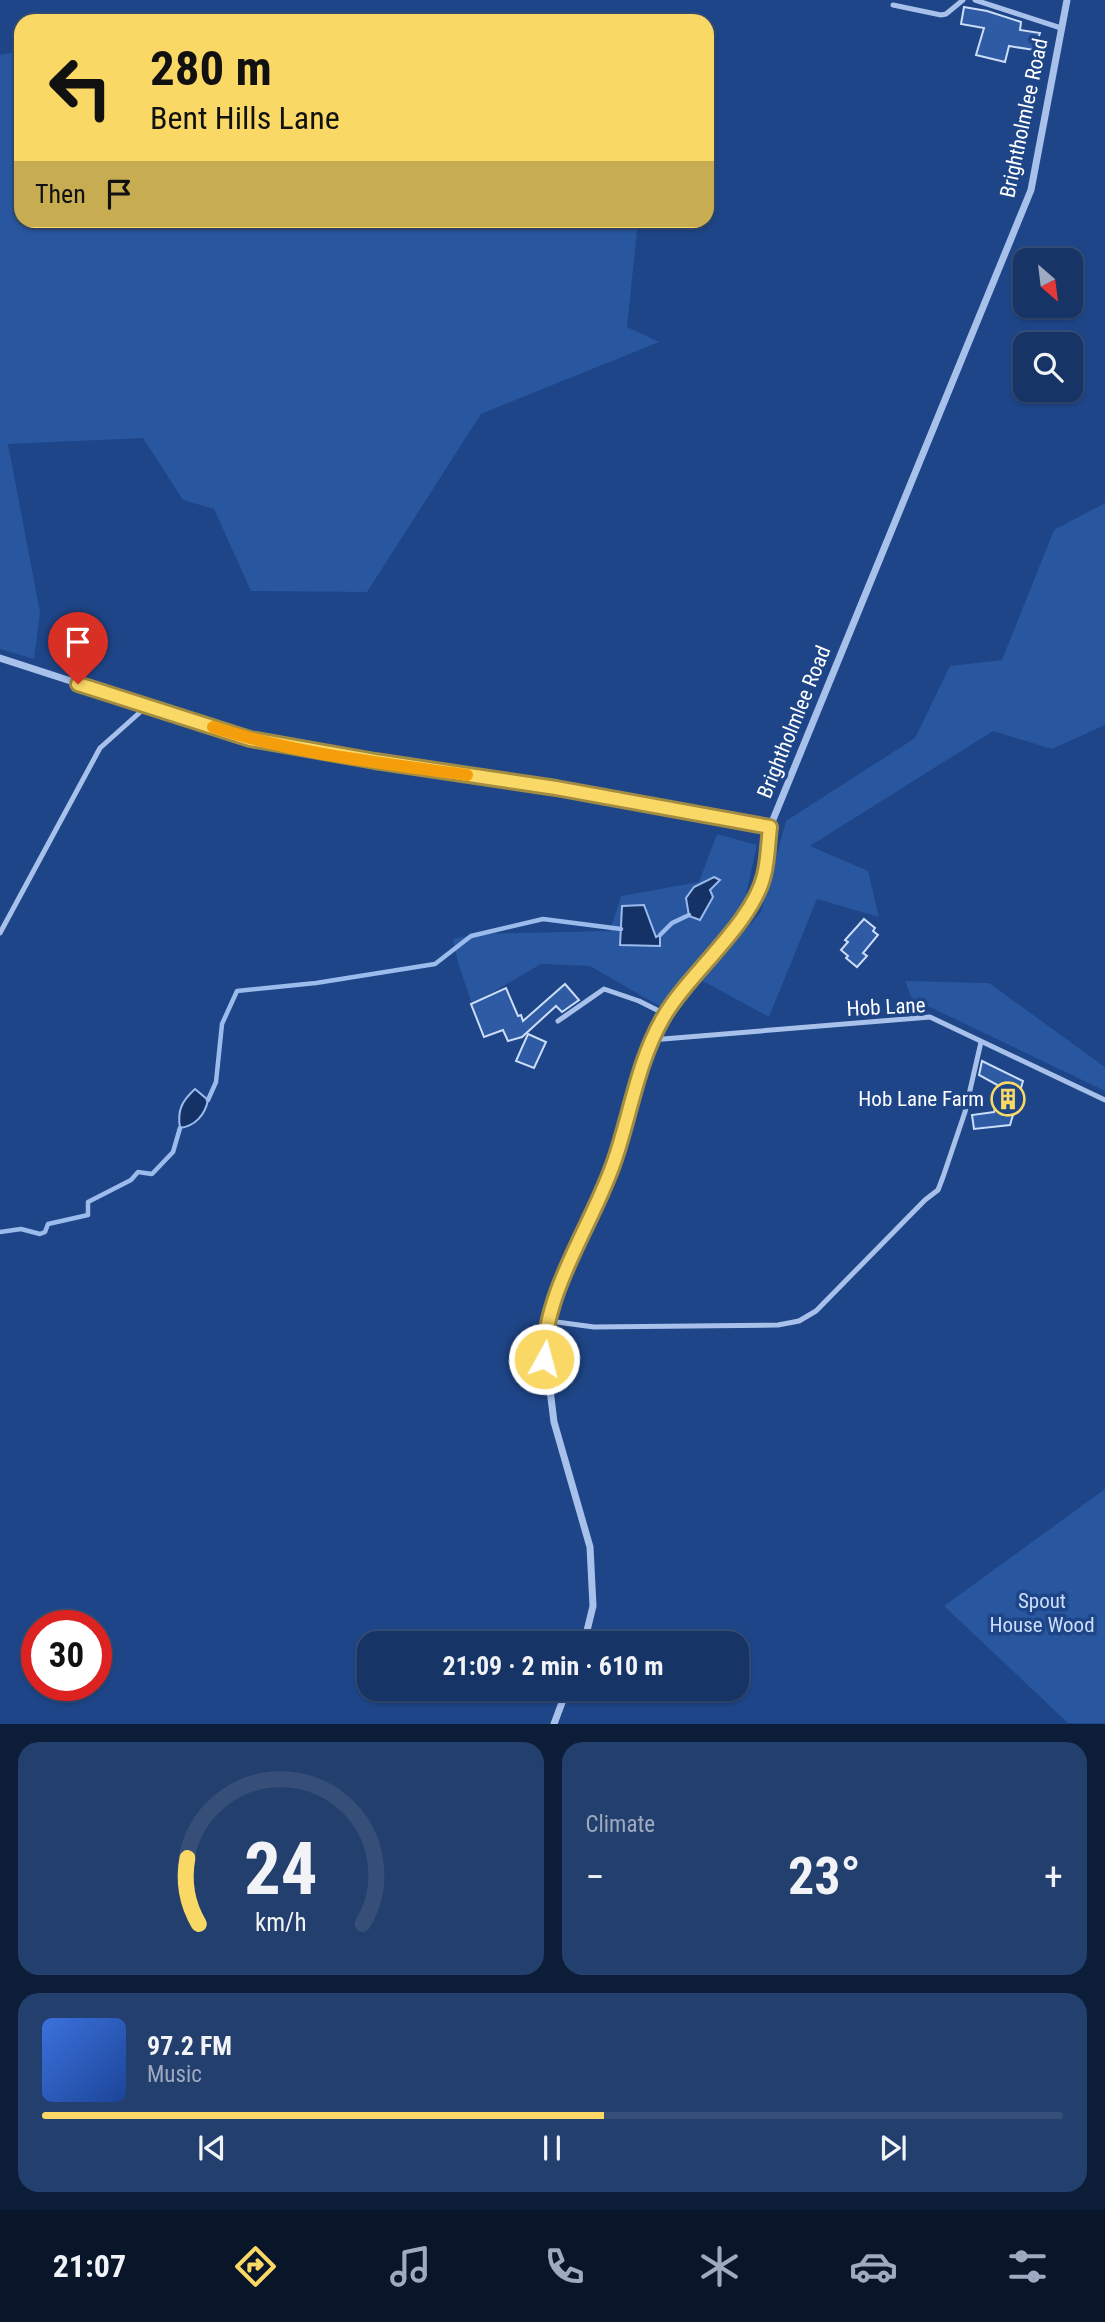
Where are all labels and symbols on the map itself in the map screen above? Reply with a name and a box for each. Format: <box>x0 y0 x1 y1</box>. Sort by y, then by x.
street label: Brightholmlee Road <box>995 36 1053 200</box>
north arrow <box>1013 248 1083 318</box>
pin <box>48 612 108 684</box>
street label: Brightholmlee Road <box>752 642 836 802</box>
street label: Hob Lane <box>846 993 926 1021</box>
building icon: Hob Lane Farm <box>989 1080 1027 1118</box>
place label: Hob Lane Farm <box>858 1087 984 1111</box>
position arrow <box>507 1322 581 1396</box>
park label: Spout House Wood <box>989 1589 1095 1637</box>
speed limit sign: 30 <box>21 1610 112 1701</box>

